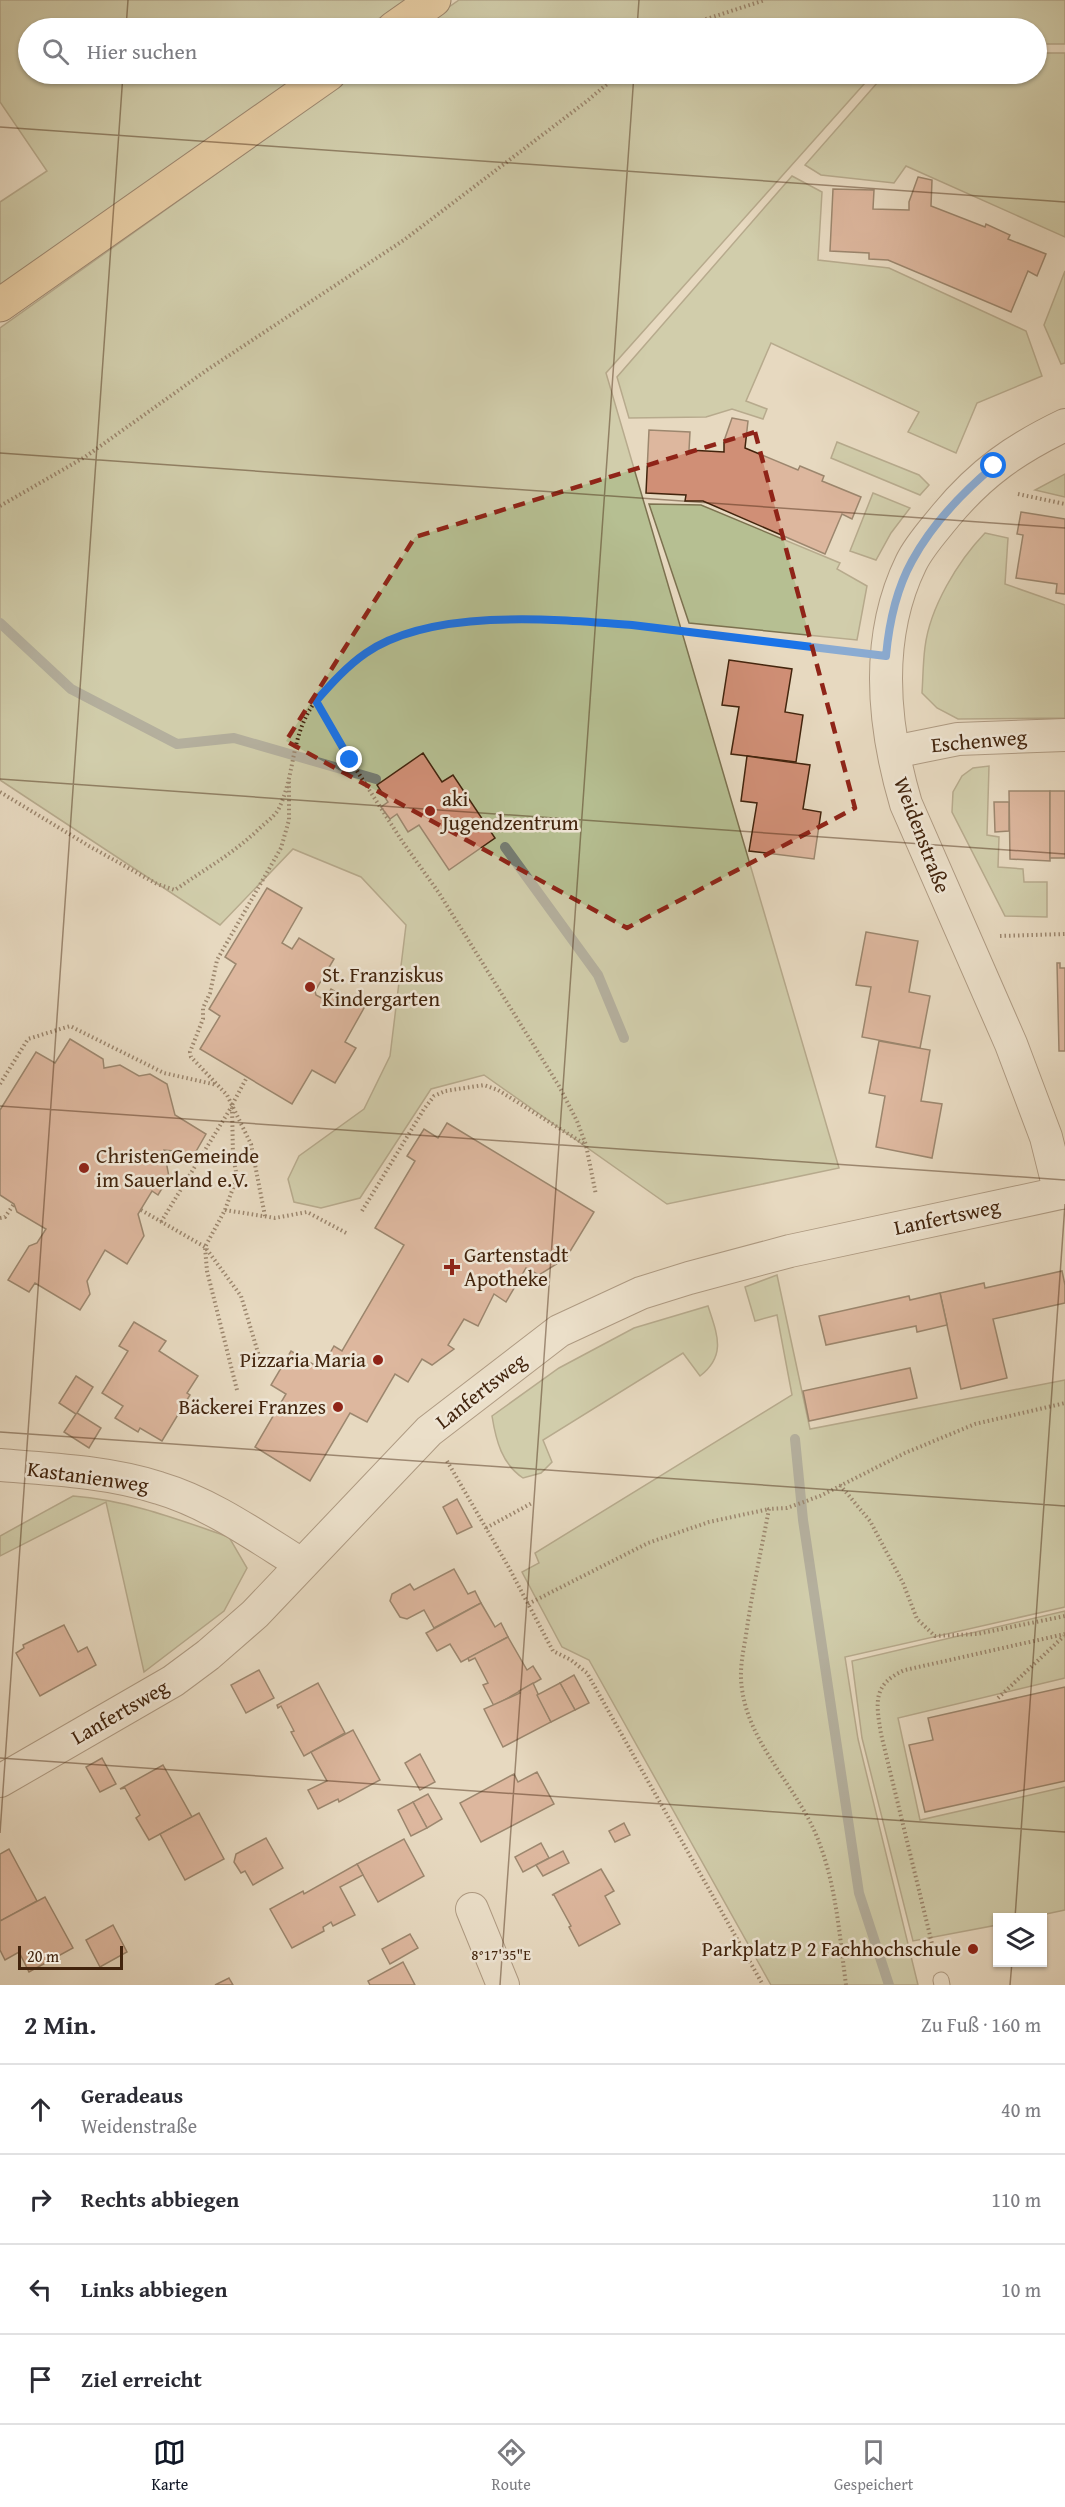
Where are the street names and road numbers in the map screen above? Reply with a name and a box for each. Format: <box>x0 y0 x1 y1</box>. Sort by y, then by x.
street label: Eschenweg <box>930 721 1029 760</box>
street label: Weidenstraße <box>886 772 959 897</box>
street label: Lanfertsweg <box>891 1190 1003 1243</box>
street label: Lanfertsweg <box>429 1345 533 1436</box>
street label: Kastanienweg <box>25 1453 151 1500</box>
street label: Lanfertsweg <box>65 1671 175 1752</box>

